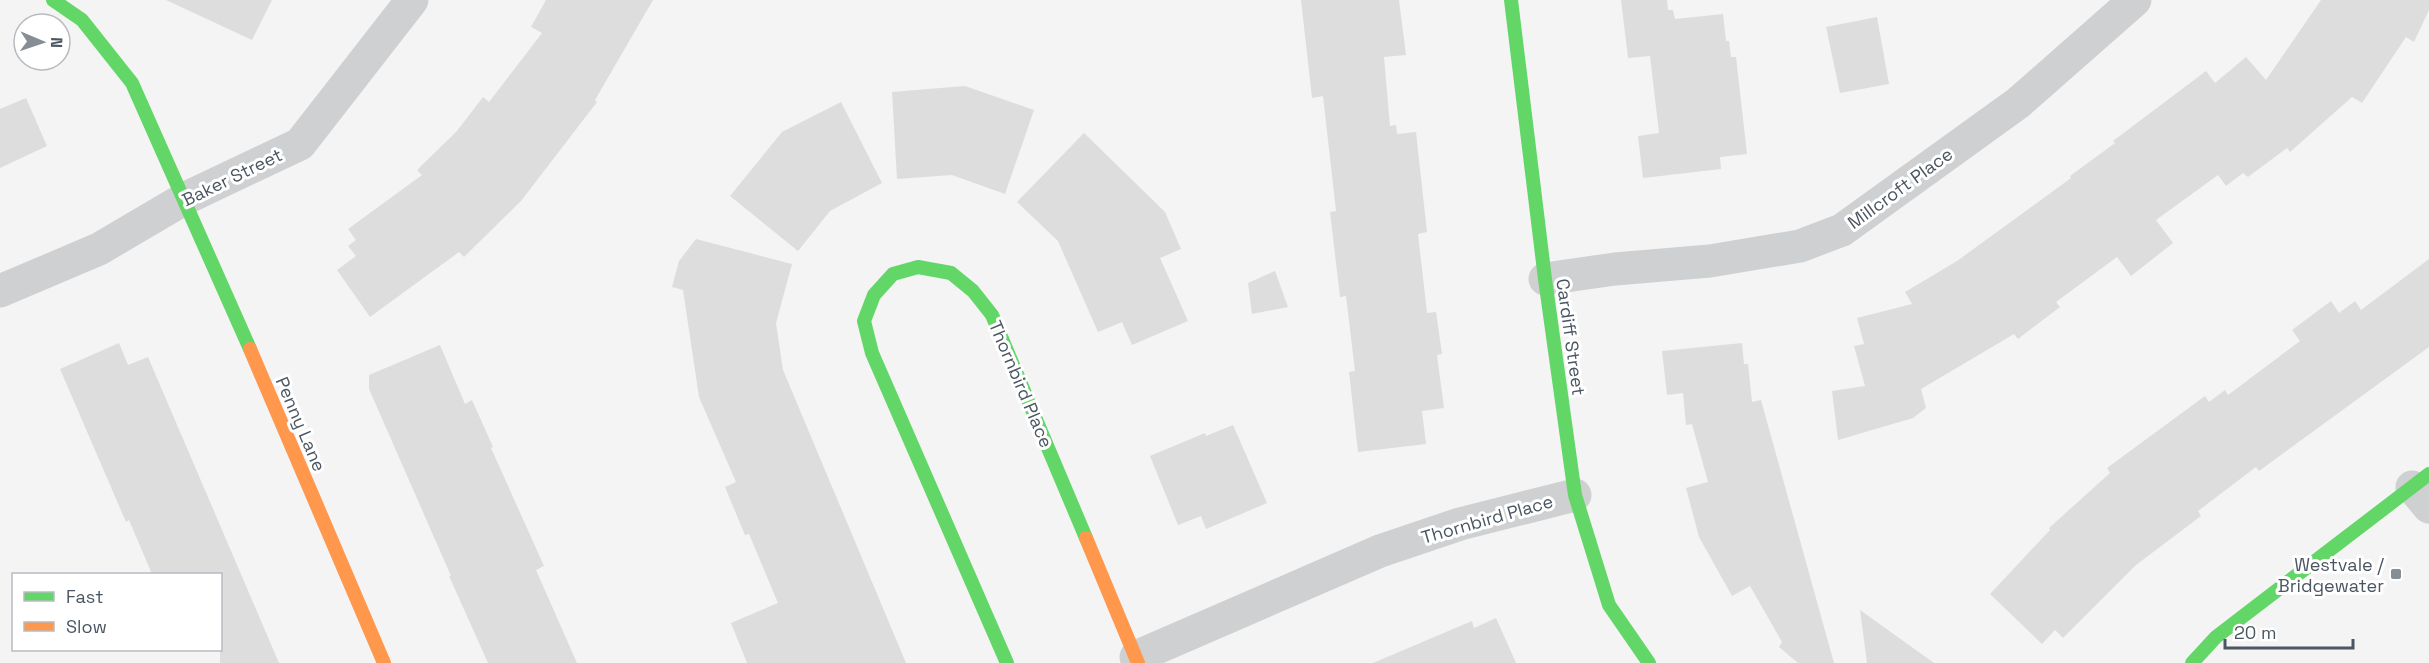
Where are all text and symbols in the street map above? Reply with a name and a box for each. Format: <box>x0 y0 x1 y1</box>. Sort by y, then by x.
north arrow <box>12 12 72 72</box>
text: N <box>46 37 67 48</box>
street label: Millcroft Place <box>1843 142 1957 234</box>
street label: Baker Street <box>178 143 286 211</box>
street label: Cardiff Street <box>1551 277 1591 397</box>
street label: Thornbird Place <box>984 317 1058 451</box>
street label: Penny Lane <box>271 373 331 475</box>
street label: Thornbird Place <box>1418 489 1556 549</box>
place label: Westvale / Bridgewater <box>2278 553 2384 597</box>
marker: Westvale / Bridgewater <box>2389 567 2403 581</box>
legend <box>12 573 222 651</box>
text: Fast <box>66 585 103 608</box>
scale bar <box>2225 612 2352 650</box>
text: Slow <box>66 615 107 638</box>
text: 20 m <box>2234 621 2277 644</box>

